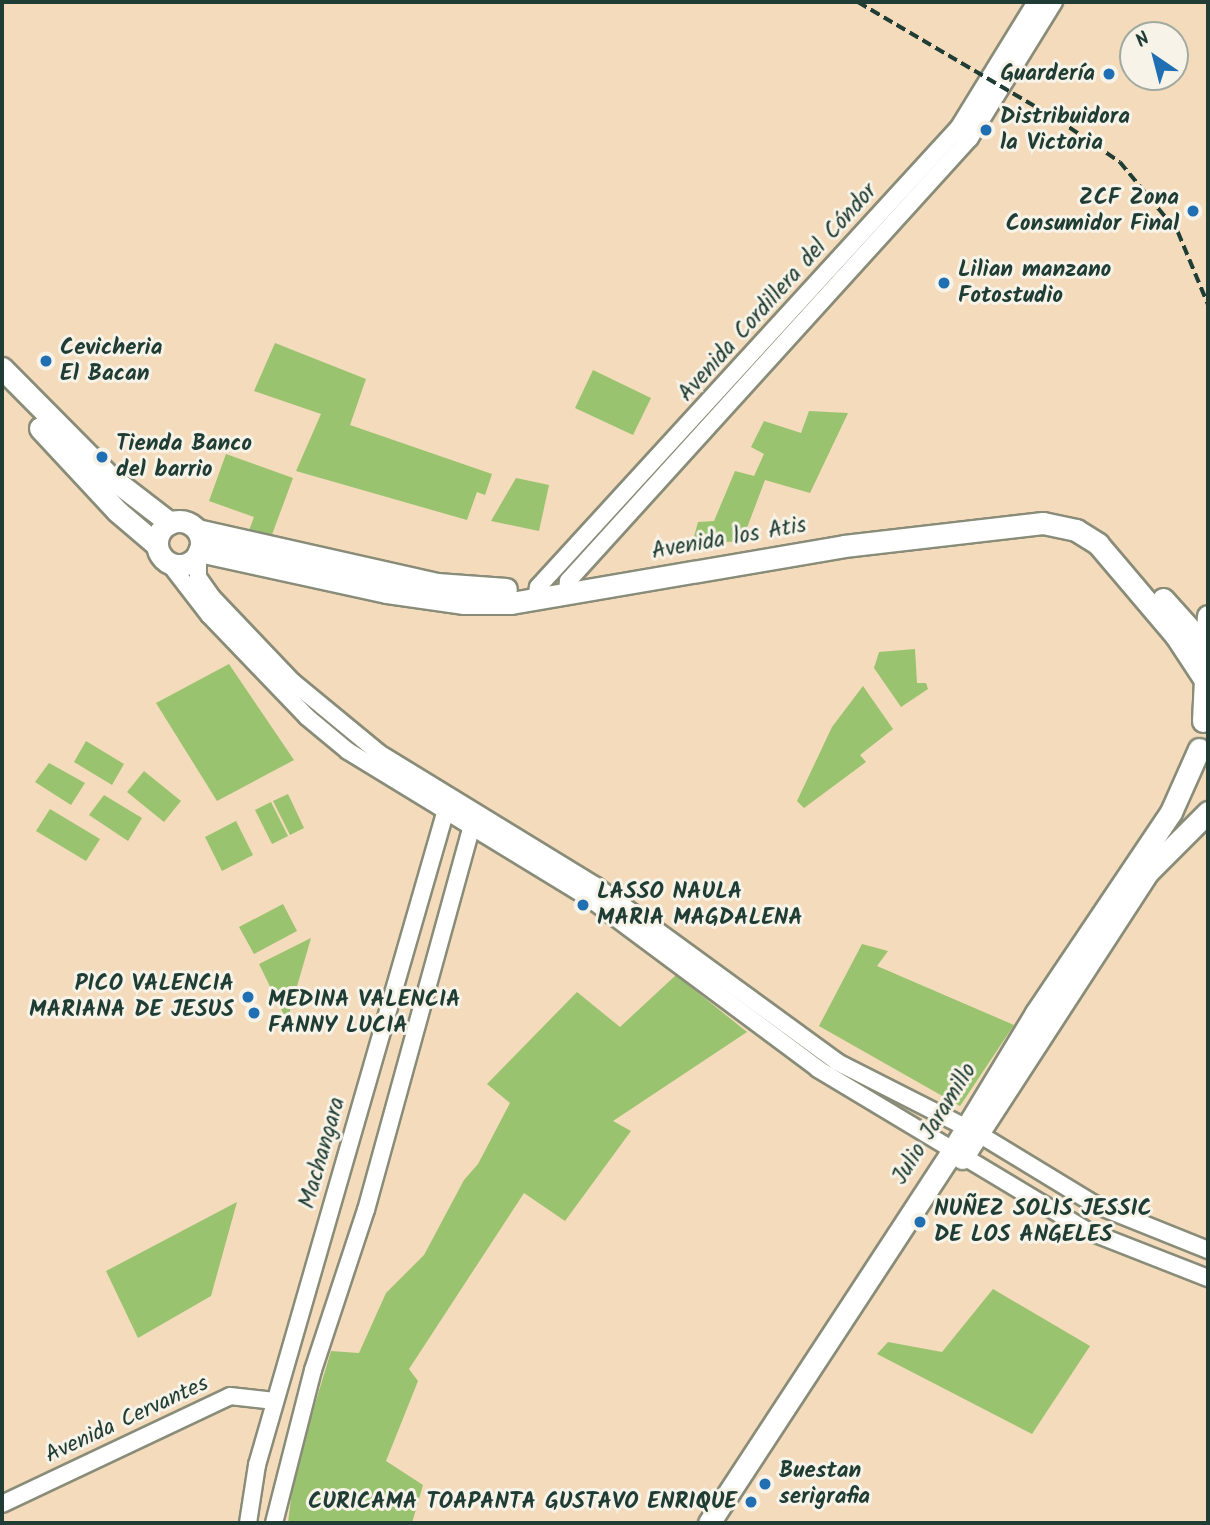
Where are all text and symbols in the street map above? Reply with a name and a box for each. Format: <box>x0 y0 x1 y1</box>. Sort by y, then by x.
north arrow <box>1119 21 1189 91</box>
text: N <box>1130 25 1157 56</box>
place label: Guardería <box>1000 60 1095 88</box>
marker: Guardería <box>1101 66 1117 82</box>
place label: Distribuidora la Victoria <box>1000 103 1130 157</box>
marker: Distribuidora la Victoria <box>978 122 994 138</box>
street label: Avenida Cordillera del Cóndor <box>673 178 883 408</box>
place label: ZCF Zona Consumidor Final <box>1006 184 1179 238</box>
marker: ZCF Zona Consumidor Final <box>1185 203 1201 219</box>
place label: Lilian manzano Fotostudio <box>958 256 1111 310</box>
marker: Lilian manzano Fotostudio <box>936 275 952 291</box>
place label: Cevicheria El Bacan <box>60 334 163 388</box>
marker: Cevicheria El Bacan <box>38 353 54 369</box>
place label: Tienda Banco del barrio <box>116 430 252 484</box>
marker: Tienda Banco del barrio <box>94 449 110 465</box>
street label: Avenida los Atis <box>650 512 808 566</box>
place label: LASSO NAULA MARIA MAGDALENA <box>597 878 803 932</box>
marker: LASSO NAULA MARIA MAGDALENA <box>575 897 591 913</box>
place label: PICO VALENCIA MARIANA DE JESUS <box>29 970 234 1024</box>
place label: MEDINA VALENCIA FANNY LUCIA <box>268 986 461 1040</box>
marker: PICO VALENCIA MARIANA DE JESUS <box>240 989 256 1005</box>
marker: MEDINA VALENCIA FANNY LUCIA <box>246 1005 262 1021</box>
street label: Julio Jaramillo <box>887 1058 983 1190</box>
street label: Machangara <box>294 1094 352 1212</box>
place label: NUÑEZ SOLIS JESSIC DE LOS ANGELES <box>934 1195 1152 1249</box>
marker: NUÑEZ SOLIS JESSIC DE LOS ANGELES <box>912 1214 928 1230</box>
street label: Avenida Cervantes <box>41 1370 213 1470</box>
place label: Buestan serigrafia <box>779 1457 870 1511</box>
marker: Buestan serigrafia <box>757 1476 773 1492</box>
place label: CURICAMA TOAPANTA GUSTAVO ENRIQUE <box>308 1488 737 1516</box>
marker: CURICAMA TOAPANTA GUSTAVO ENRIQUE <box>743 1494 759 1510</box>

